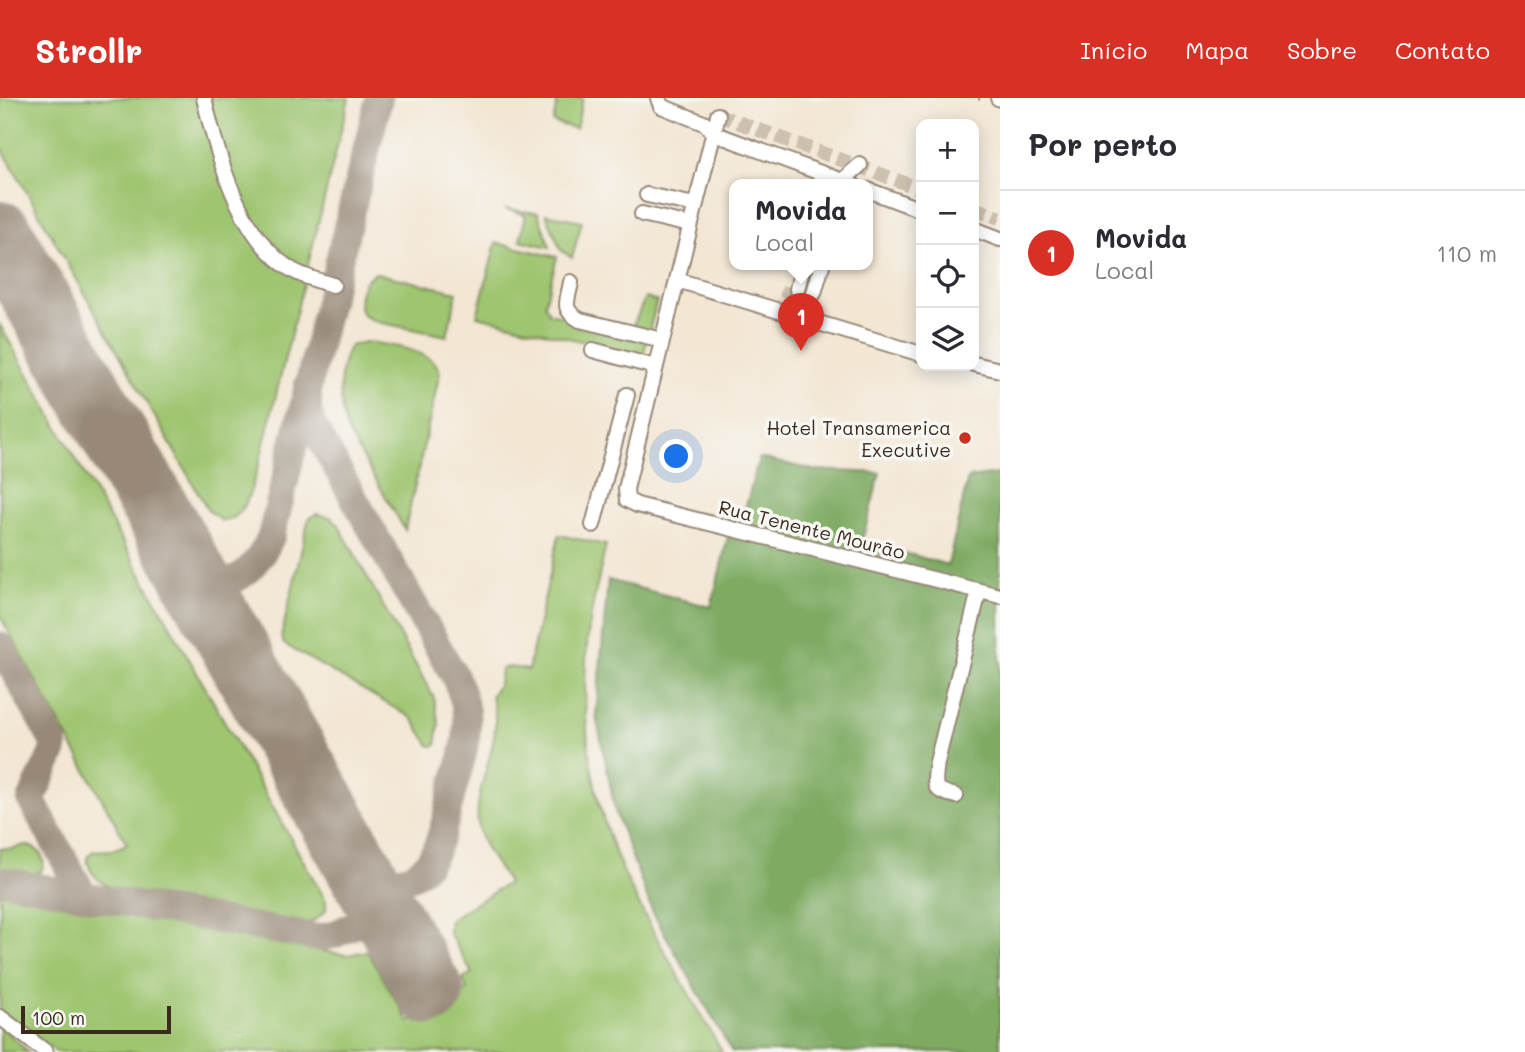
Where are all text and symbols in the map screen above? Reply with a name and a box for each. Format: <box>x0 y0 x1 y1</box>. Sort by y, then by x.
text: Strollr <box>35 28 143 71</box>
text: Início <box>1080 34 1147 65</box>
text: Mapa <box>1185 34 1249 65</box>
text: Sobre <box>1287 34 1357 65</box>
text: Contato <box>1395 34 1490 65</box>
map controls <box>916 119 979 371</box>
button: + <box>916 119 979 182</box>
text: Por perto <box>1028 124 1177 164</box>
popup <box>729 179 873 270</box>
button: − <box>916 182 979 245</box>
text: Movida <box>755 193 847 227</box>
text: Movida <box>1095 221 1187 255</box>
text: Local <box>755 227 814 257</box>
text: 1 <box>1046 238 1056 268</box>
text: 110 m <box>1437 238 1497 268</box>
button: locate <box>916 245 979 308</box>
text: Local <box>1095 255 1154 285</box>
pin: 1 <box>778 293 824 351</box>
button: layers <box>916 308 979 371</box>
place label: Hotel Transamerica Executive <box>766 415 951 462</box>
marker: Hotel Transamerica Executive <box>957 430 973 446</box>
your location <box>659 439 693 473</box>
street label: Rua Tenente Mourão <box>716 494 908 564</box>
scale bar <box>21 1003 172 1035</box>
text: 100 m <box>32 1005 85 1030</box>

